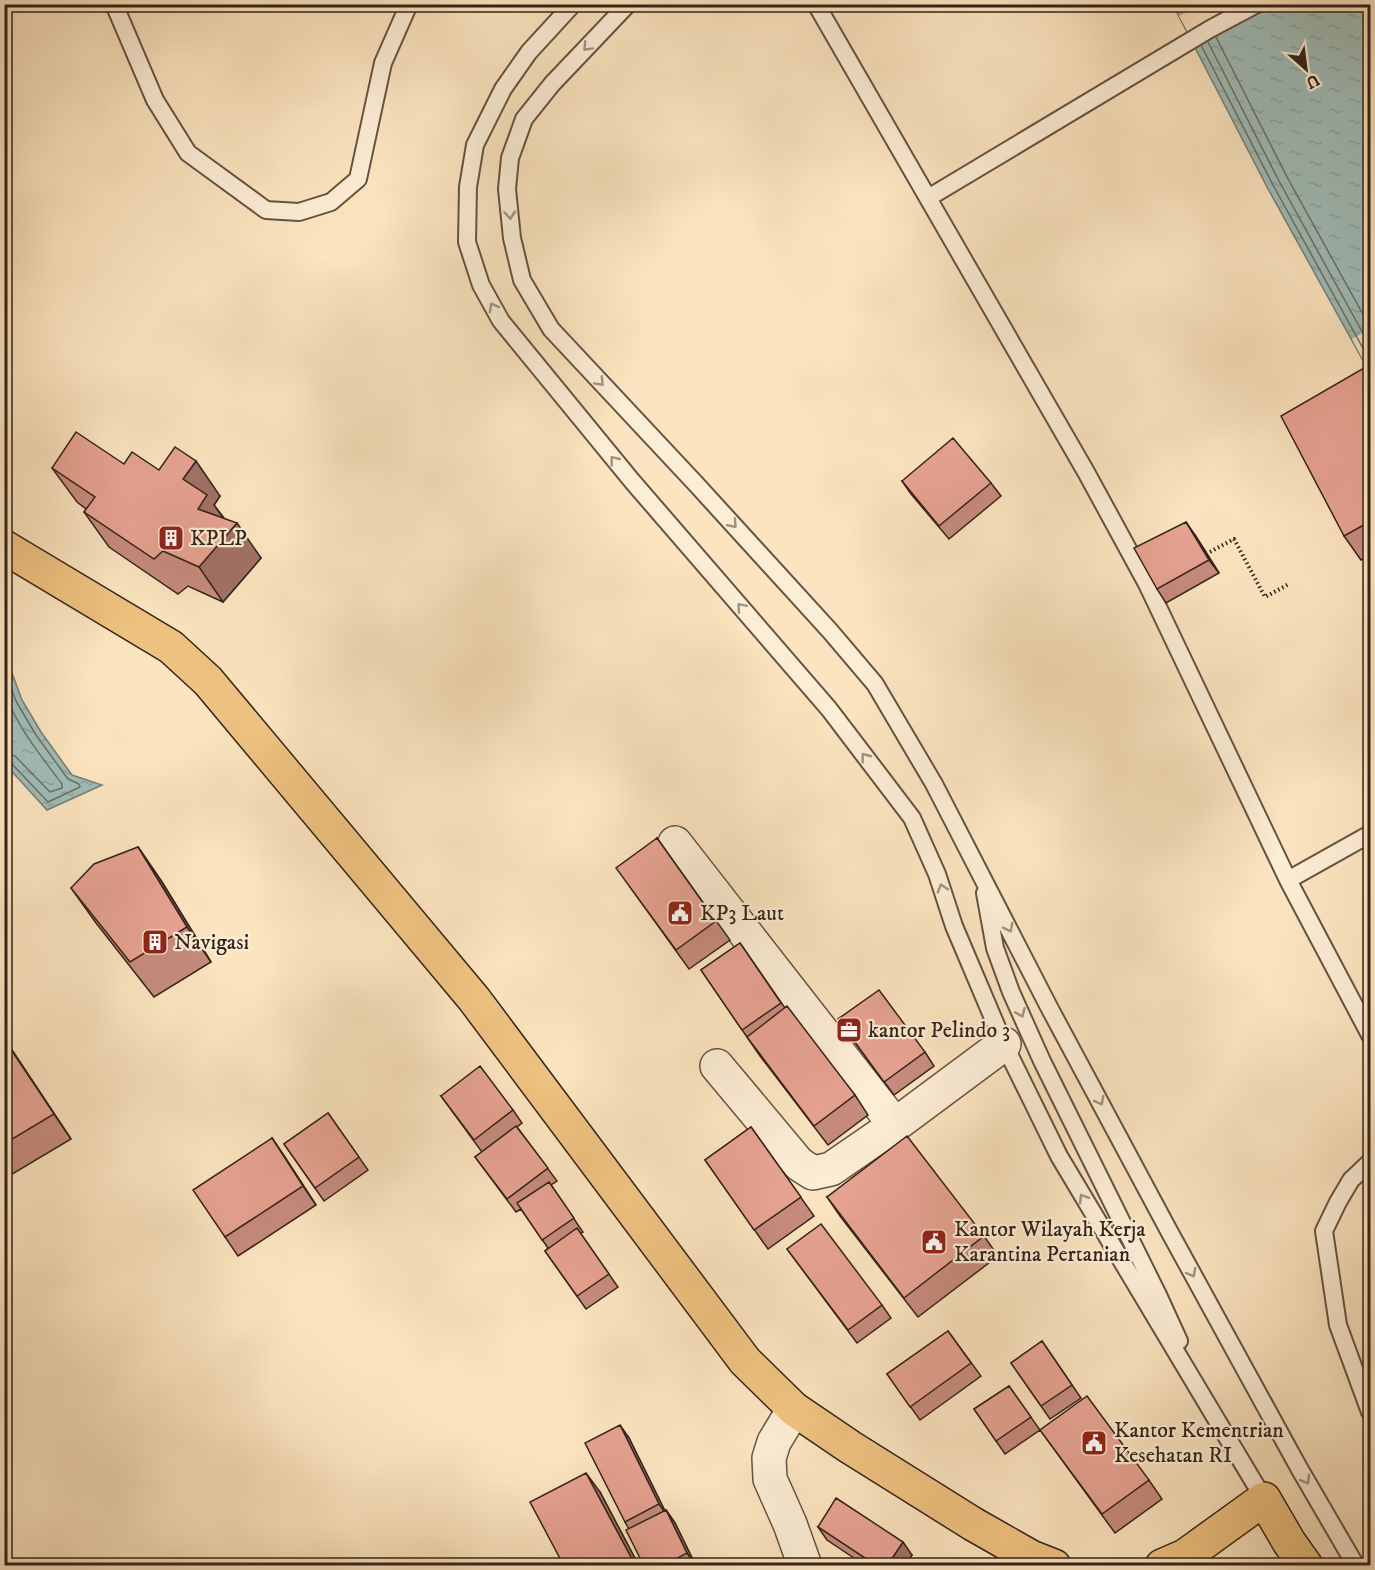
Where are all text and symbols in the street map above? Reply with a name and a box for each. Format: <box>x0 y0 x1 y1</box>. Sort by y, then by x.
one-way arrow <box>584 39 595 50</box>
north arrow <box>1276 39 1336 99</box>
text: U <box>1302 70 1323 93</box>
one-way arrow <box>503 211 516 220</box>
one-way arrow <box>489 303 500 313</box>
one-way arrow <box>593 375 604 385</box>
one-way arrow <box>610 455 621 466</box>
one-way arrow <box>726 517 737 528</box>
building icon: KPLP <box>156 523 186 553</box>
place label: KPLP <box>190 525 247 552</box>
one-way arrow <box>737 603 748 614</box>
one-way arrow <box>862 753 873 764</box>
one-way arrow <box>937 883 949 893</box>
public building icon: KP3 Laut <box>665 898 695 928</box>
place label: KP3 Laut <box>700 900 784 927</box>
one-way arrow <box>1002 922 1013 933</box>
building icon: Navigasi <box>140 927 170 957</box>
place label: Navigasi <box>174 929 249 956</box>
one-way arrow <box>1013 1006 1025 1017</box>
office icon: kantor Pelindo 3 <box>834 1015 864 1045</box>
place label: kantor Pelindo 3 <box>868 1017 1010 1044</box>
one-way arrow <box>1093 1095 1104 1105</box>
one-way arrow <box>1079 1194 1091 1204</box>
place label: Kantor Wilayah Kerja Karantina Pertanian <box>954 1216 1146 1268</box>
public building icon: Kantor Wilayah Kerja Karantina Pertanian <box>919 1227 949 1257</box>
one-way arrow <box>1185 1266 1196 1277</box>
place label: Kantor Kementrian Kesehatan RI <box>1114 1417 1284 1469</box>
public building icon: Kantor Kementrian Kesehatan RI <box>1079 1428 1109 1458</box>
one-way arrow <box>1299 1474 1311 1484</box>

